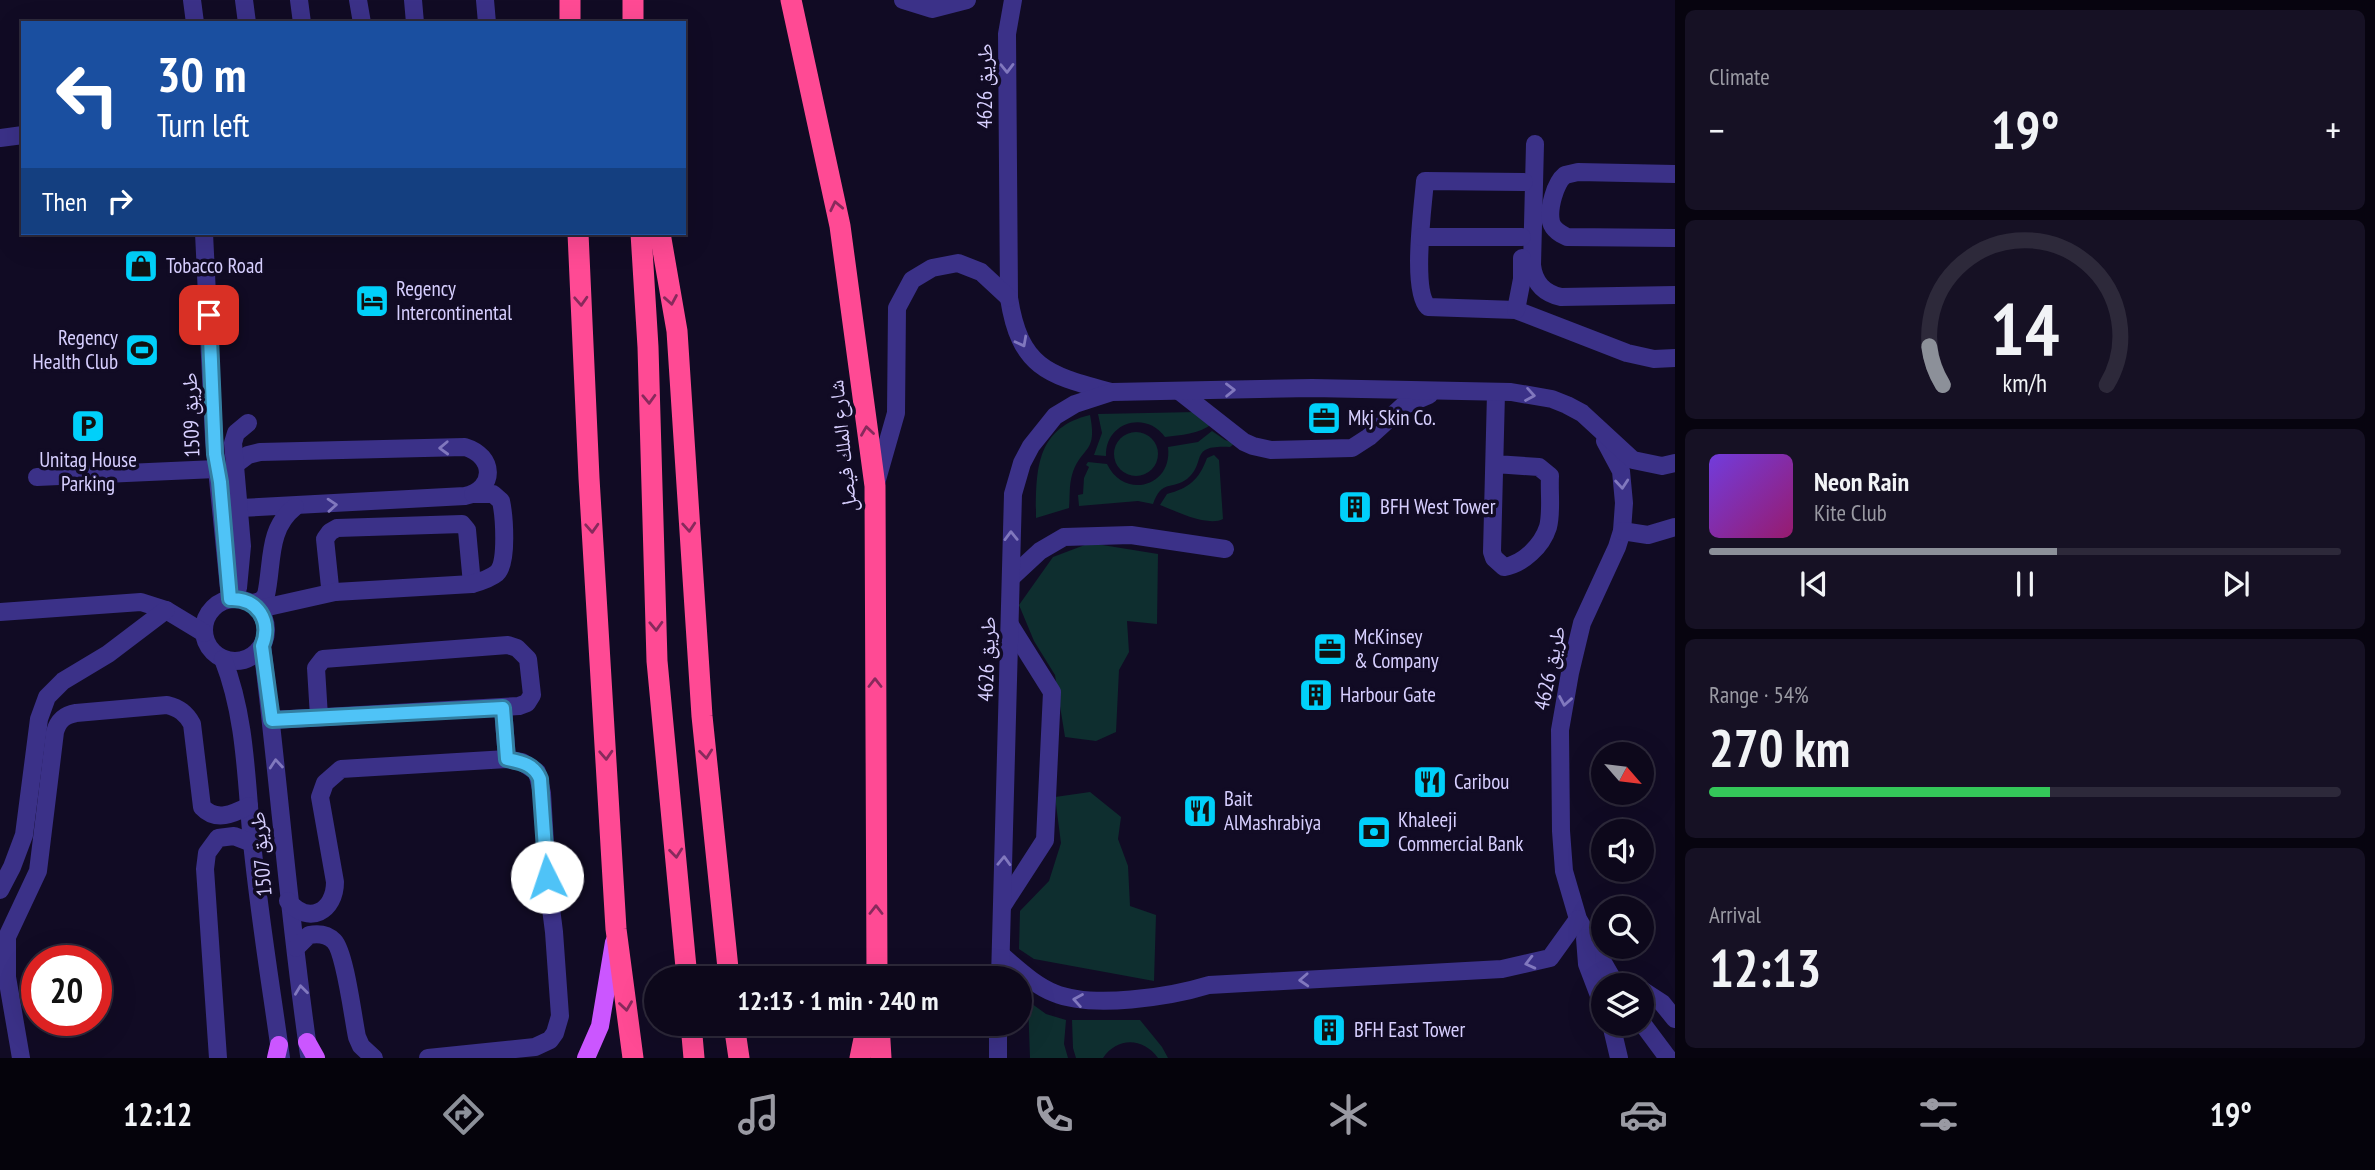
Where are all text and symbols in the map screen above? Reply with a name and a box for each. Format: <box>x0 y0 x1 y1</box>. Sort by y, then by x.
text: 30 m <box>157 42 246 106</box>
street label: طريق 4626 <box>971 43 998 129</box>
icon: left <box>42 49 133 140</box>
text: Climate <box>1709 62 1770 91</box>
one-way arrow <box>999 63 1015 73</box>
text: 19° <box>1991 96 2059 163</box>
text: Turn left <box>157 104 249 146</box>
text: − <box>1709 105 1725 154</box>
text: + <box>2325 105 2341 154</box>
icon: right <box>101 182 139 220</box>
text: Then <box>42 185 87 218</box>
one-way arrow <box>829 200 844 212</box>
shop icon: Tobacco Road <box>122 247 160 285</box>
place label: Tobacco Road <box>166 252 263 279</box>
place label: Regency Intercontinental <box>396 275 512 326</box>
hotel icon: Regency Intercontinental <box>353 282 391 320</box>
text: 14 <box>1990 282 2060 376</box>
pin <box>179 285 239 345</box>
one-way arrow <box>663 294 678 306</box>
icon: arrive <box>190 296 228 334</box>
one-way arrow <box>573 296 588 307</box>
place label: Regency Health Club <box>33 324 118 375</box>
sports icon: Regency Health Club <box>123 331 161 369</box>
one-way arrow <box>1014 335 1027 347</box>
text: km/h <box>2003 367 2047 399</box>
street label: طريق 1509 <box>176 372 205 458</box>
street label: شارع الملك فيصل <box>822 379 863 513</box>
one-way arrow <box>1225 382 1235 398</box>
one-way arrow <box>1524 387 1536 402</box>
one-way arrow <box>642 394 657 405</box>
office icon: Mkj Skin Co. <box>1305 399 1343 437</box>
place label: Mkj Skin Co. <box>1348 404 1436 431</box>
parking icon: Unitag House Parking <box>69 407 107 445</box>
one-way arrow <box>860 425 875 437</box>
one-way arrow <box>439 441 450 456</box>
place label: Unitag House Parking <box>39 446 137 497</box>
text: Neon Rain <box>1814 465 1909 498</box>
one-way arrow <box>1614 479 1629 490</box>
building icon: BFH West Tower <box>1336 488 1374 526</box>
place label: BFH West Tower <box>1380 493 1496 520</box>
one-way arrow <box>327 497 338 512</box>
text: Kite Club <box>1814 498 1887 527</box>
one-way arrow <box>682 521 697 532</box>
one-way arrow <box>584 523 599 534</box>
one-way arrow <box>1004 530 1019 541</box>
icon: previous <box>1795 565 1833 603</box>
icon: pause <box>2006 565 2044 603</box>
icon: next <box>2217 565 2255 603</box>
street label: طريق 4626 <box>972 616 1001 702</box>
one-way arrow <box>649 621 664 632</box>
place label: McKinsey & Company <box>1354 623 1439 674</box>
street label: طريق 4626 <box>1527 623 1572 712</box>
office icon: McKinsey & Company <box>1311 630 1349 668</box>
building icon: Harbour Gate <box>1297 676 1335 714</box>
one-way arrow <box>867 677 883 687</box>
text: Range · 54% <box>1709 680 1809 709</box>
place label: Harbour Gate <box>1340 681 1436 708</box>
one-way arrow <box>1558 695 1573 707</box>
text: 270 km <box>1709 714 1850 781</box>
north arrow <box>1591 742 1654 805</box>
map controls <box>1591 742 1654 1036</box>
one-way arrow <box>698 748 713 759</box>
one-way arrow <box>598 750 613 761</box>
one-way arrow <box>269 758 284 769</box>
restaurant icon: Caribou <box>1411 763 1449 801</box>
place label: Caribou <box>1454 768 1509 795</box>
place label: Bait AlMashrabiya <box>1224 785 1321 836</box>
restaurant icon: Bait AlMashrabiya <box>1181 792 1219 830</box>
place label: Khaleeji Commercial Bank <box>1398 806 1523 857</box>
street label: طريق 1507 <box>243 810 278 898</box>
bank icon: Khaleeji Commercial Bank <box>1355 813 1393 851</box>
button: sound <box>1591 819 1654 882</box>
position arrow <box>510 840 584 914</box>
one-way arrow <box>668 848 683 859</box>
one-way arrow <box>996 855 1012 866</box>
button: search <box>1591 896 1654 959</box>
text: Arrival <box>1709 900 1761 929</box>
one-way arrow <box>868 904 884 915</box>
text: 12:13 <box>1709 934 1821 1001</box>
speed limit sign: 20 <box>21 945 112 1036</box>
one-way arrow <box>1524 955 1536 969</box>
one-way arrow <box>1298 973 1309 988</box>
button: layers <box>1591 973 1654 1036</box>
one-way arrow <box>293 984 308 996</box>
text: 12:13 · 1 min · 240 m <box>738 984 938 1017</box>
one-way arrow <box>1072 993 1084 1008</box>
one-way arrow <box>618 1000 633 1012</box>
building icon: BFH East Tower <box>1310 1011 1348 1049</box>
place label: BFH East Tower <box>1354 1016 1465 1043</box>
icon: directions <box>439 1090 488 1139</box>
icon: music <box>734 1090 783 1139</box>
icon: phone <box>1029 1090 1078 1139</box>
icon: climate <box>1324 1090 1373 1139</box>
icon: car <box>1619 1090 1668 1139</box>
icon: filters <box>1914 1090 1963 1139</box>
text: 12:12 <box>123 1093 192 1135</box>
text: 19° <box>2210 1093 2252 1135</box>

